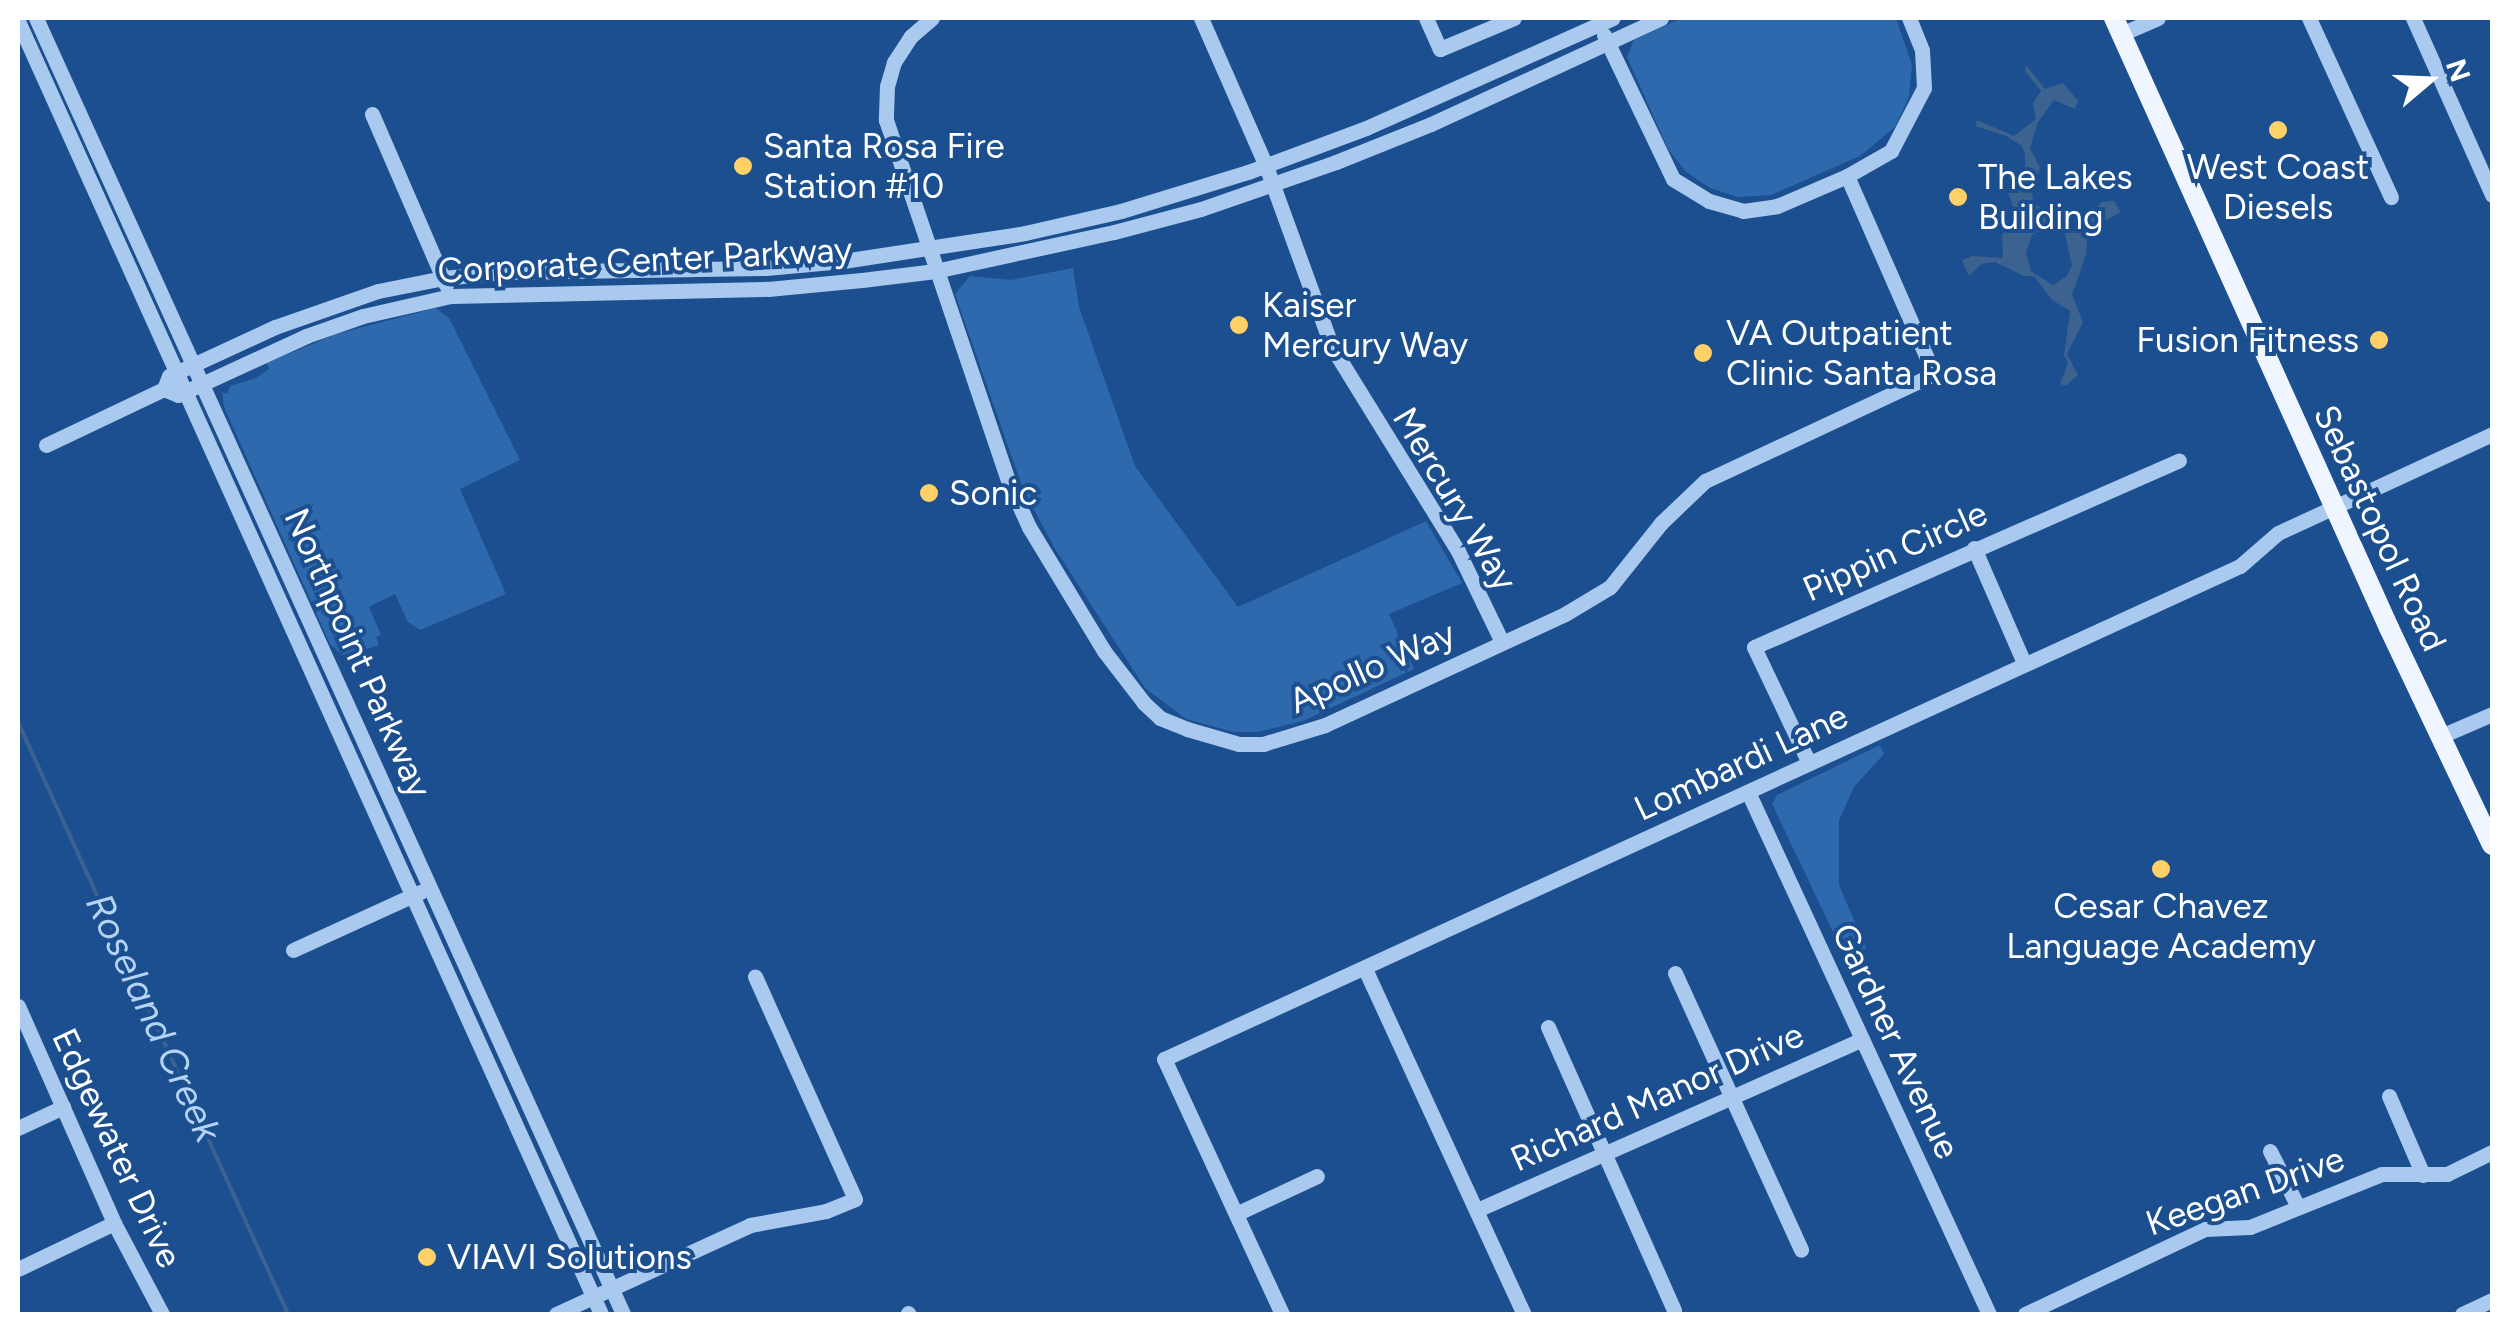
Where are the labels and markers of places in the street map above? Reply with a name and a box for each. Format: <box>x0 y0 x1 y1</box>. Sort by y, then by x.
marker: West Coast Diesels <box>2267 119 2289 141</box>
place label: Santa Rosa Fire Station #10 <box>763 125 1005 207</box>
place label: West Coast Diesels <box>2187 146 2369 228</box>
marker: Santa Rosa Fire Station #10 <box>732 155 754 177</box>
place label: The Lakes Building <box>1978 156 2133 238</box>
marker: The Lakes Building <box>1947 186 1969 208</box>
place label: Kaiser Mercury Way <box>1262 284 1468 366</box>
marker: Kaiser Mercury Way <box>1226 312 1252 338</box>
place label: VA Outpatient Clinic Santa Rosa <box>1726 312 1997 394</box>
place label: Fusion Fitness <box>2136 319 2359 361</box>
marker: Fusion Fitness <box>2368 329 2390 351</box>
marker: VA Outpatient Clinic Santa Rosa <box>1690 340 1716 366</box>
place label: Sonic <box>949 472 1037 514</box>
marker: Sonic <box>918 482 940 504</box>
marker: Cesar Chavez Language Academy <box>2150 858 2172 880</box>
place label: Cesar Chavez Language Academy <box>2006 885 2316 967</box>
place label: VIAVI Solutions <box>447 1236 692 1278</box>
marker: VIAVI Solutions <box>416 1246 438 1268</box>

